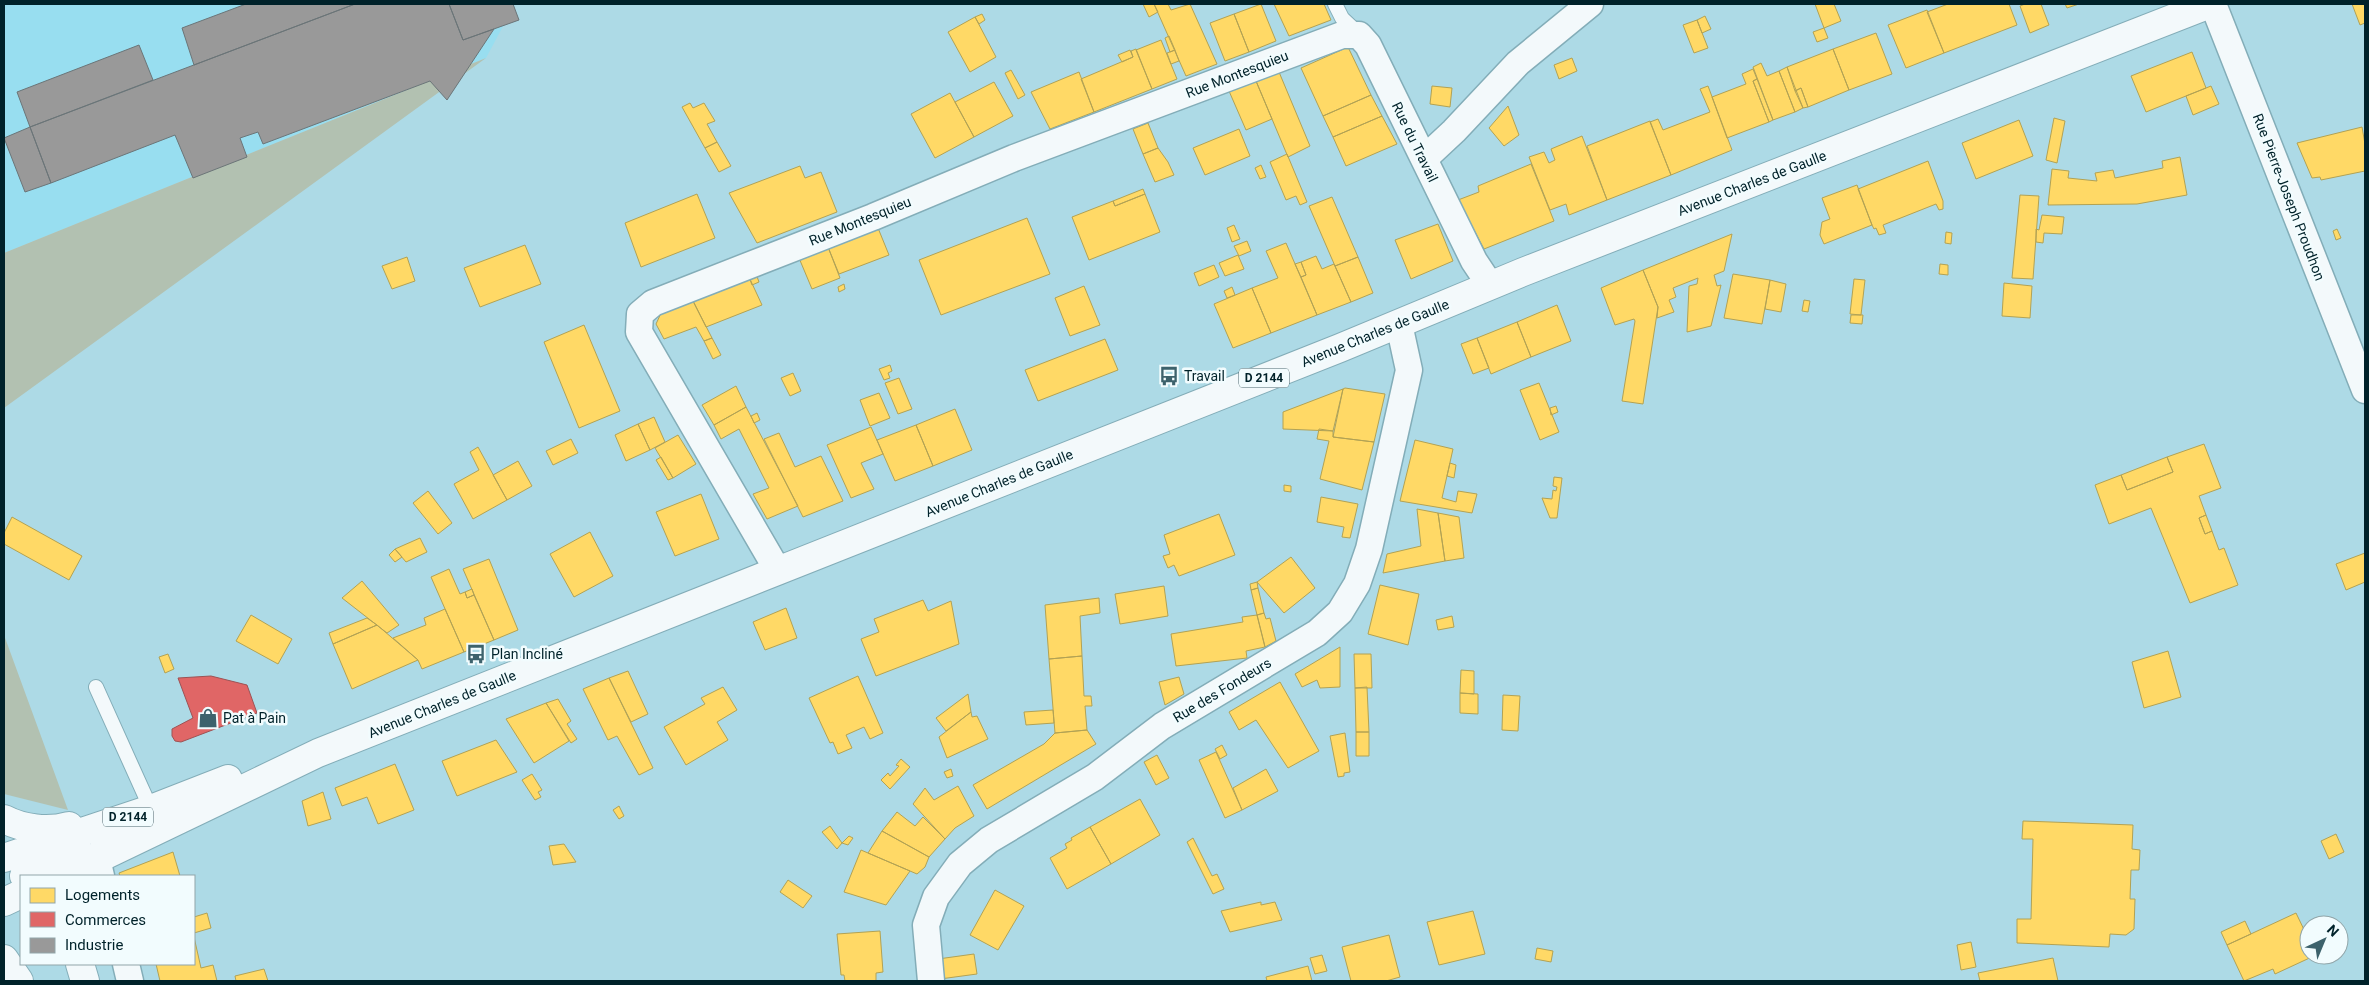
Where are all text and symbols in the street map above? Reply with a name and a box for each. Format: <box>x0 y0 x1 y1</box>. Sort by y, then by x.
street label: Rue Montesquieu <box>1183 47 1291 101</box>
street label: Rue du Travail <box>1389 99 1441 185</box>
street label: Rue Pierre-Joseph Proudhon <box>2250 111 2328 283</box>
street label: Avenue Charles de Gaulle <box>1675 147 1829 219</box>
street label: Rue Montesquieu <box>807 193 913 249</box>
street label: Avenue Charles de Gaulle <box>1299 296 1451 370</box>
bus stop icon: Travail <box>1158 365 1180 387</box>
place label: Travail <box>1184 368 1225 384</box>
road number: D 2144 <box>1239 368 1289 388</box>
street label: Avenue Charles de Gaulle <box>923 446 1075 520</box>
bus stop icon: Plan Incliné <box>465 643 487 665</box>
place label: Plan Incliné <box>491 646 563 662</box>
street label: Rue des Fondeurs <box>1170 654 1274 726</box>
street label: Avenue Charles de Gaulle <box>366 667 518 741</box>
shop icon: Pat à Pain <box>197 707 219 729</box>
place label: Pat à Pain <box>223 710 286 726</box>
road number: D 2144 <box>103 808 153 826</box>
legend <box>20 875 195 965</box>
text: Logements <box>65 886 140 904</box>
text: Commerces <box>65 911 146 929</box>
north arrow <box>2299 915 2349 965</box>
text: N <box>2324 921 2342 940</box>
text: Industrie <box>65 936 123 954</box>

